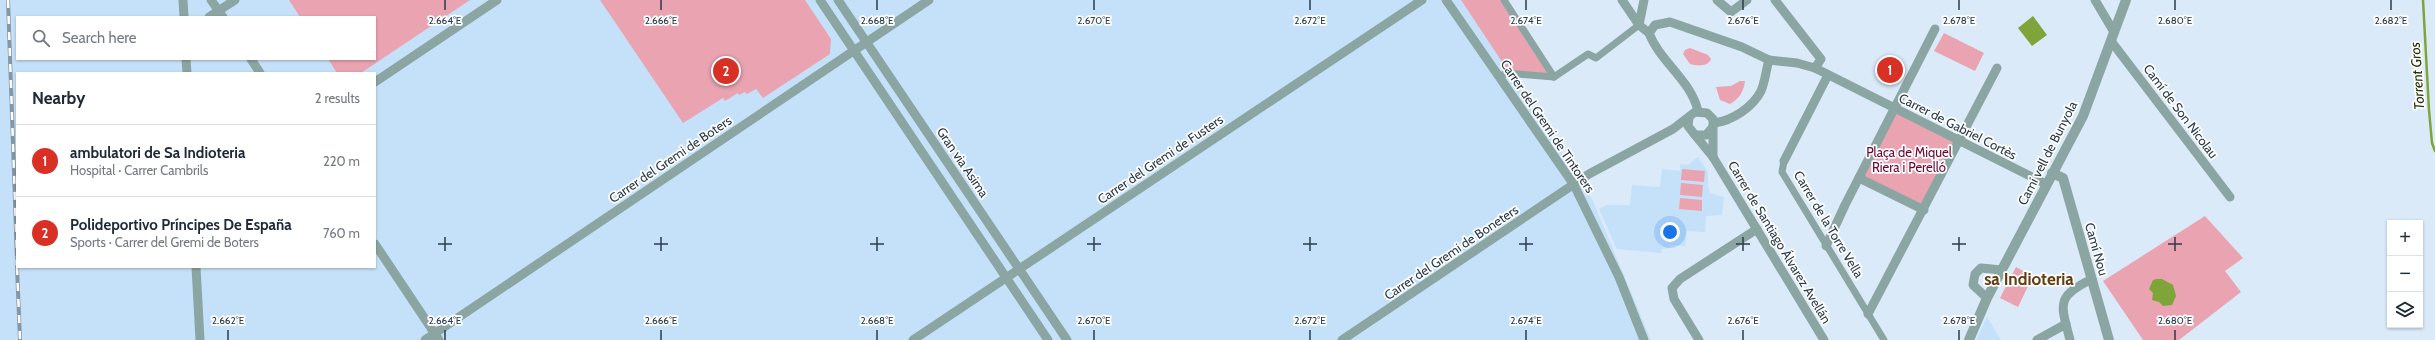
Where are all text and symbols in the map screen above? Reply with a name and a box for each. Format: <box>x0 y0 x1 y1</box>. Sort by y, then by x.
text: 2.664°E <box>429 14 462 27</box>
text: 2.666°E <box>645 14 678 27</box>
text: 2.668°E <box>860 14 894 27</box>
text: 2.670°E <box>1077 14 1111 27</box>
text: 2.672°E <box>1294 14 1326 27</box>
text: 2.674°E <box>1510 14 1542 27</box>
text: 2.676°E <box>1727 14 1759 27</box>
text: 2.678°E <box>1943 14 1976 27</box>
text: 2.680°E <box>2158 14 2193 27</box>
text: 2.682°E <box>2375 14 2408 27</box>
search box <box>16 16 376 60</box>
icon: search <box>30 27 52 49</box>
text: Search here <box>62 29 137 47</box>
water label: Torrent Gros <box>2406 41 2428 111</box>
pin: 1 <box>1877 55 1903 85</box>
pin: 2 <box>713 56 739 86</box>
street label: Carrer del Gremi de Tintorers <box>1497 56 1599 196</box>
street label: Camí de Son Nicolau <box>2140 61 2222 161</box>
text: Nearby <box>32 88 85 108</box>
street label: Carrer de Gabriel Cortès <box>1896 89 2020 163</box>
text: 2 results <box>315 90 360 106</box>
street label: Camí vell de Bunyola <box>2014 98 2080 208</box>
street label: Carrer del Gremi de Fusters <box>1094 111 1226 207</box>
street label: Carrer del Gremi de Boters <box>606 112 735 206</box>
street label: Gran via Asima <box>934 124 993 201</box>
text: ambulatori de Sa Indioteria <box>70 144 245 162</box>
park label: Plaça de Miquel Riera i Perelló <box>1866 144 1952 175</box>
text: 1 <box>43 153 47 169</box>
text: 220 m <box>323 153 360 169</box>
street label: Carrer de Santiago Álvarez Avellán <box>1725 157 1836 326</box>
text: Hospital · Carrer Cambrils <box>70 162 208 178</box>
street label: Carrer de la Torre Vella <box>1791 168 1868 281</box>
street label: Carrer del Gremi de Boneters <box>1381 201 1522 303</box>
text: Polideportivo Príncipes De España <box>70 216 292 234</box>
map controls <box>2387 220 2423 328</box>
button: + <box>2387 220 2423 256</box>
street label: Camí Nou <box>2082 221 2112 277</box>
your location <box>1660 222 1680 242</box>
text: 2 <box>42 225 48 241</box>
text: 760 m <box>323 225 360 241</box>
text: Sports · Carrer del Gremi de Boters <box>70 234 259 250</box>
button: − <box>2387 256 2423 292</box>
district label: sa Indioteria <box>1984 269 2074 289</box>
button: layers <box>2387 292 2423 328</box>
text: 2.662°E <box>212 314 245 327</box>
text: 2.664°E <box>429 314 462 327</box>
text: 2.666°E <box>645 314 678 327</box>
text: 2.668°E <box>860 314 894 327</box>
text: 2.670°E <box>1077 314 1111 327</box>
text: 2.672°E <box>1294 314 1326 327</box>
text: 2.674°E <box>1510 314 1542 327</box>
text: 2.676°E <box>1727 314 1759 327</box>
text: 2.678°E <box>1943 314 1976 327</box>
text: 2.680°E <box>2158 314 2193 327</box>

